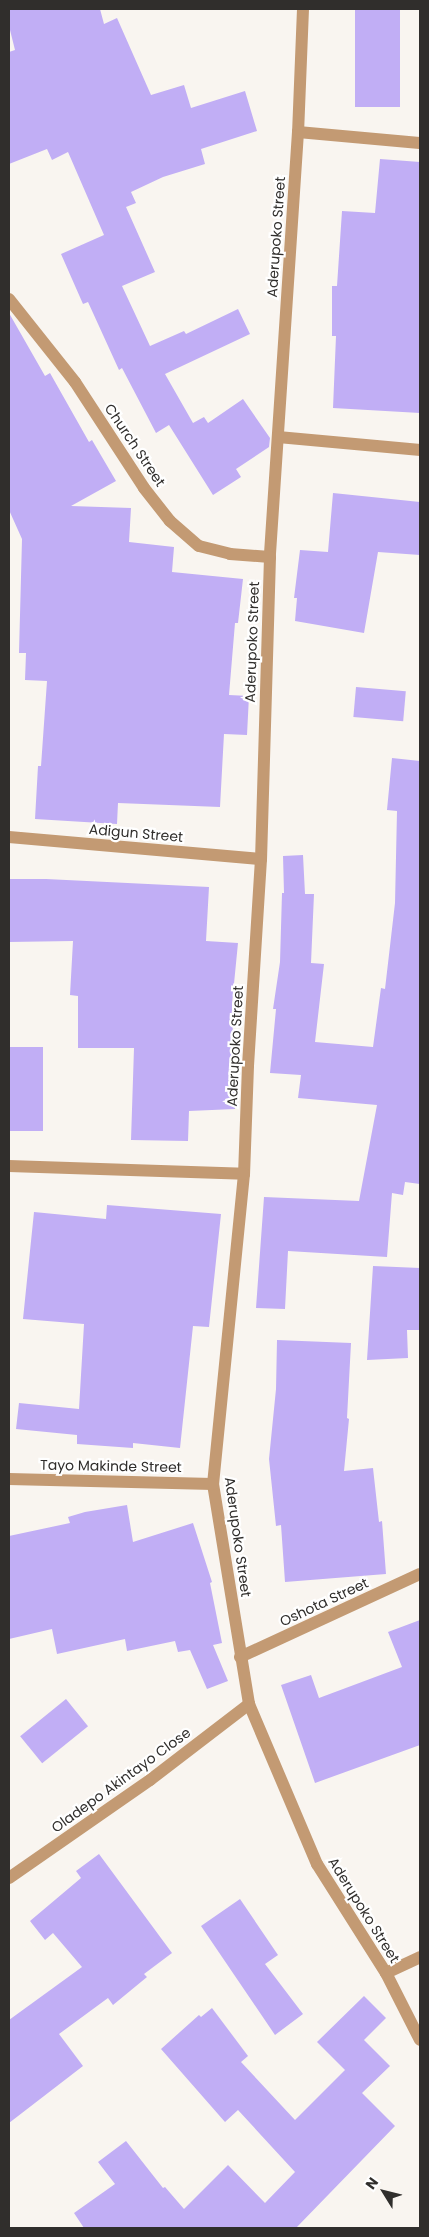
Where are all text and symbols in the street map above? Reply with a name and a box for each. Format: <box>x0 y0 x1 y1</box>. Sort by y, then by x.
street label: Aderupoko Street <box>263 176 289 298</box>
street label: Church Street <box>101 400 169 490</box>
street label: Aderupoko Street <box>241 581 263 703</box>
street label: Adigun Street <box>88 821 184 845</box>
street label: Aderupoko Street <box>223 985 247 1107</box>
street label: Tayo Makinde Street <box>40 1456 182 1476</box>
street label: Aderupoko Street <box>221 1476 255 1598</box>
street label: Oshota Street <box>277 1574 371 1630</box>
street label: Oladepo Akintayo Close <box>48 1724 194 1836</box>
street label: Aderupoko Street <box>325 1854 403 1966</box>
north arrow <box>359 2167 409 2217</box>
text: N <box>361 2173 383 2193</box>

